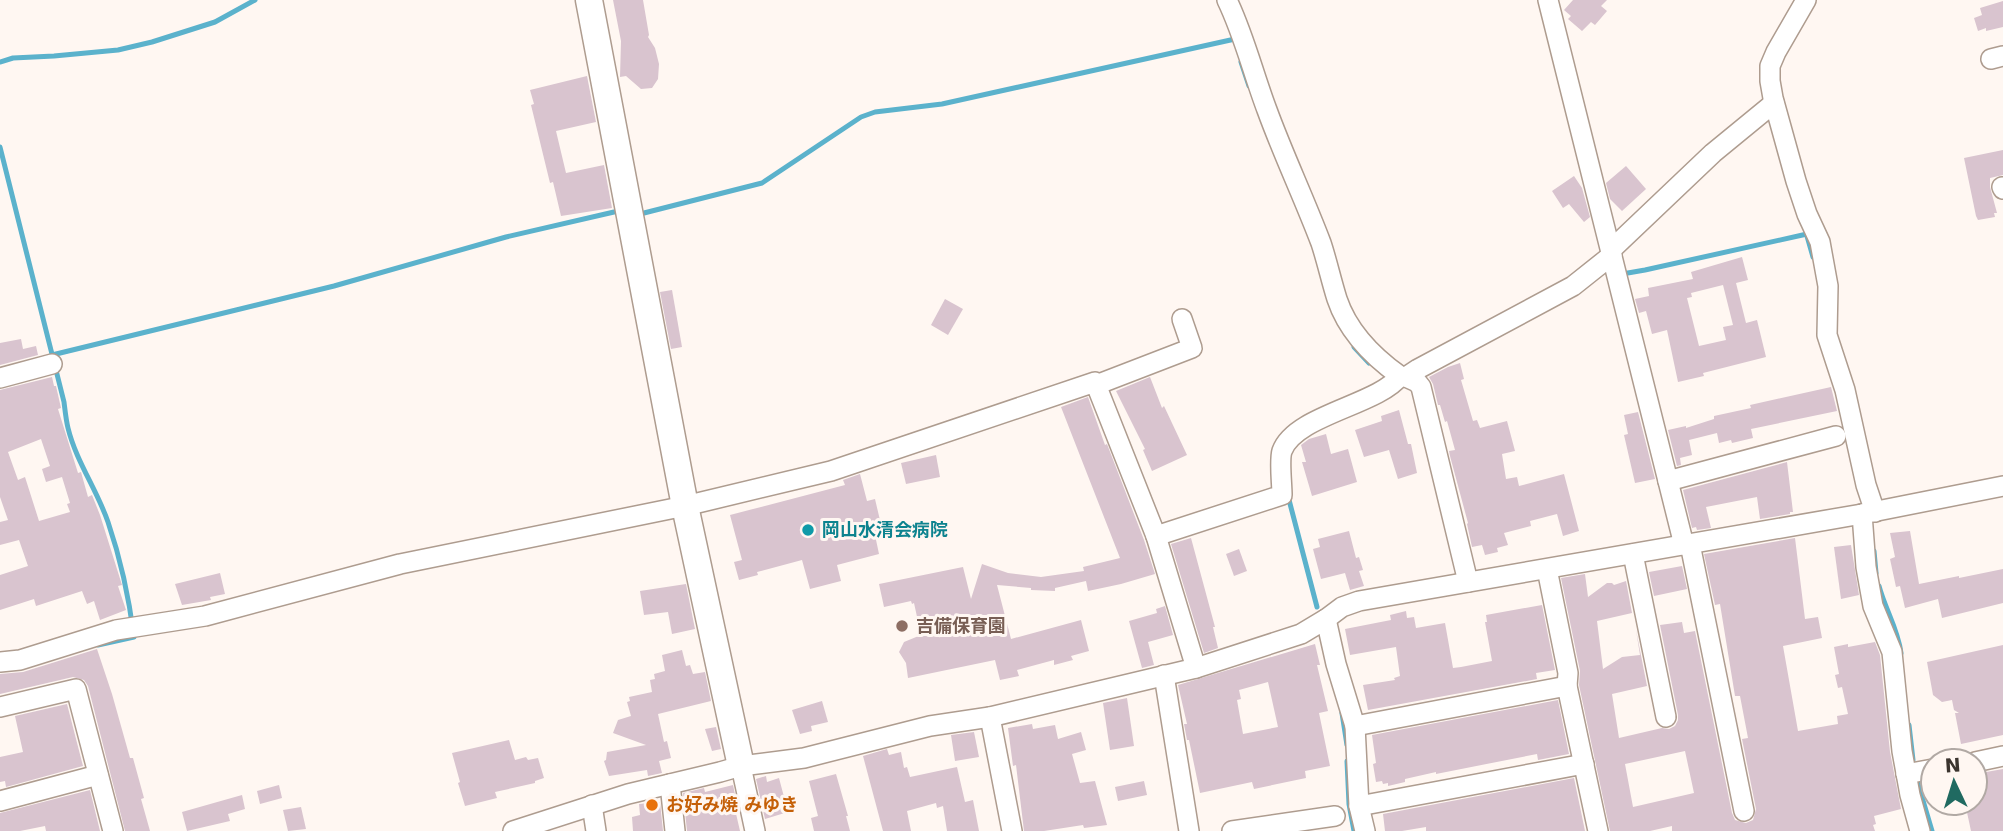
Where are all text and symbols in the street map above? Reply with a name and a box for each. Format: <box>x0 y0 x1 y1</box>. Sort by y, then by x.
place label: 岡山水清会病院 <box>822 519 948 540</box>
marker: 岡山水清会病院 <box>800 522 816 538</box>
place label: 吉備保育園 <box>916 615 1006 636</box>
marker: 吉備保育園 <box>894 618 910 634</box>
north arrow <box>1919 747 1989 817</box>
text: N <box>1944 754 1962 777</box>
place label: お好み焼 みゆき <box>666 794 798 815</box>
marker: お好み焼 みゆき <box>644 797 660 813</box>

